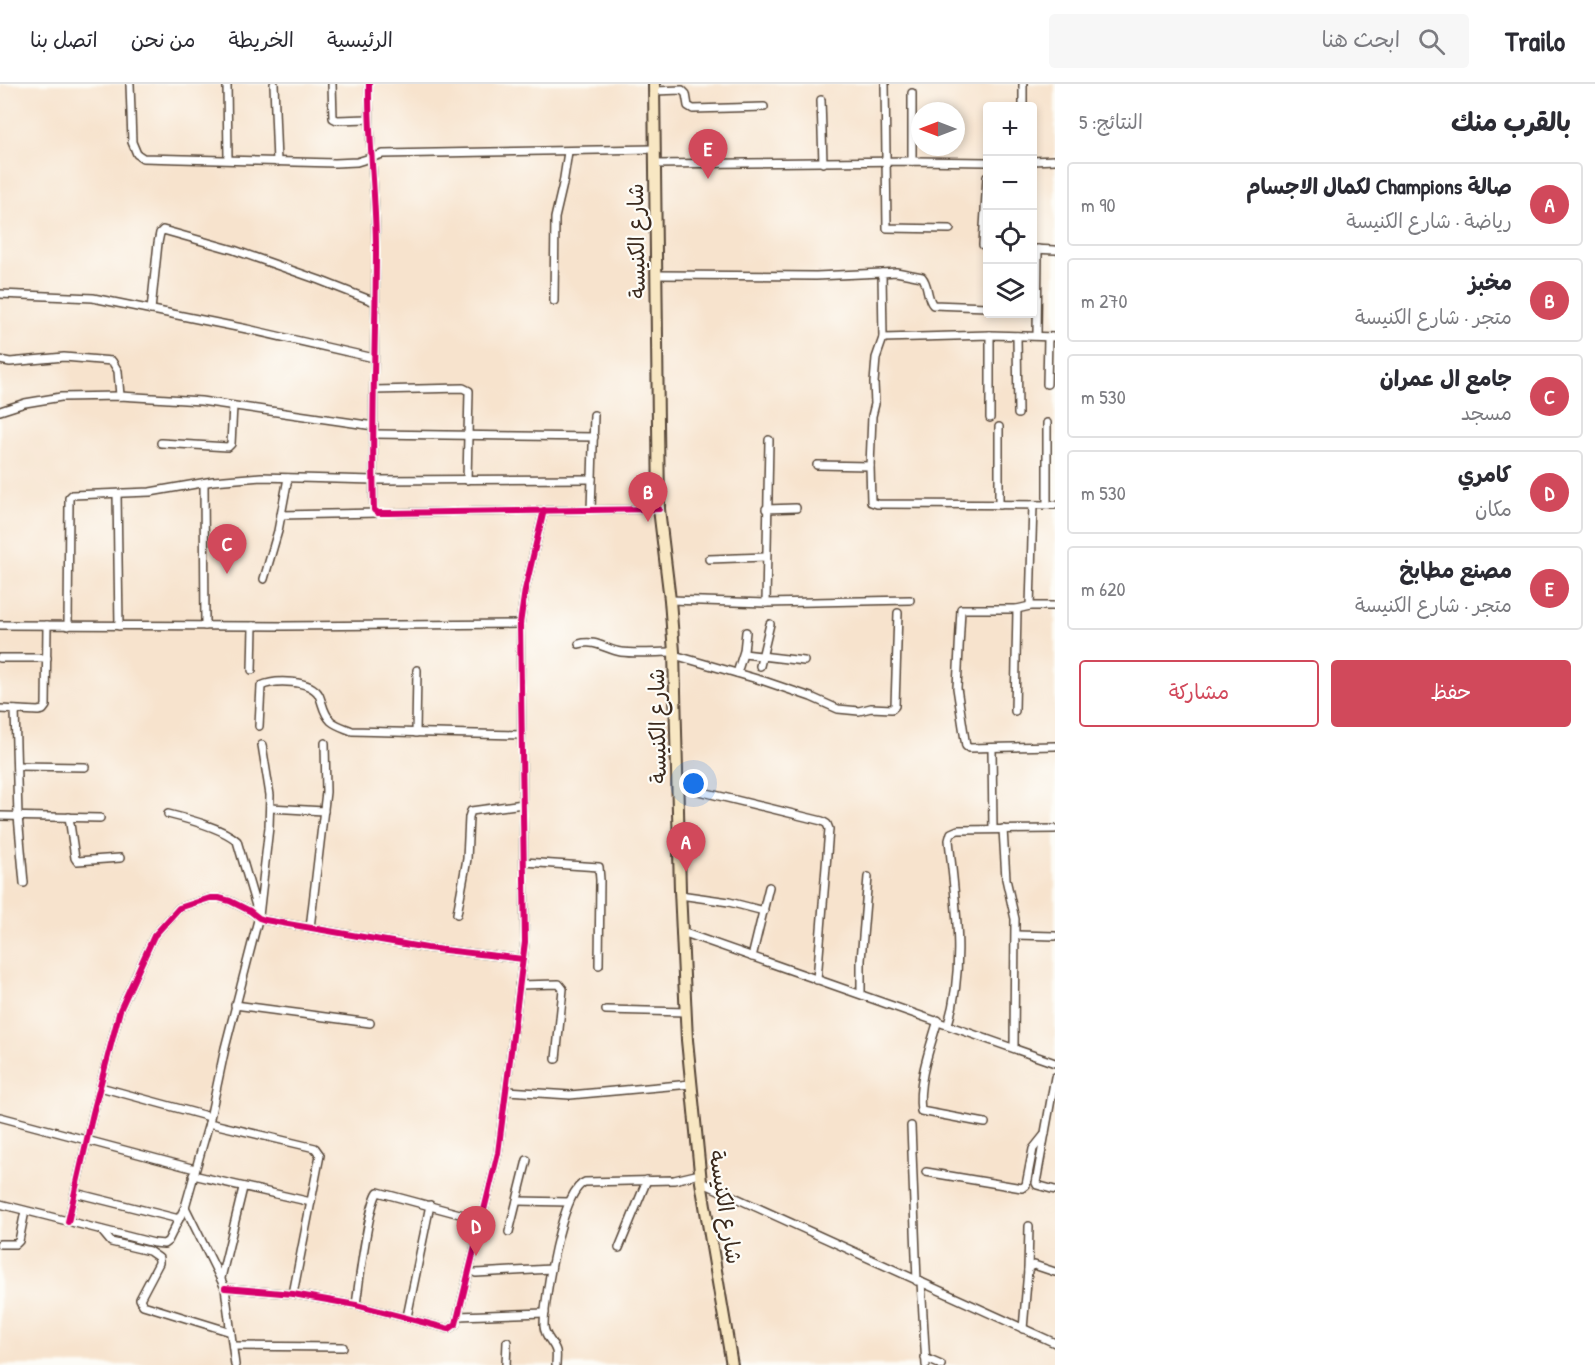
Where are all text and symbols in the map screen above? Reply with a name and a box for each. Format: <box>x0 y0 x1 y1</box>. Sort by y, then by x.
search box <box>1049 14 1469 68</box>
text: Trailo <box>1505 22 1565 60</box>
text: ابحث هنا <box>1322 24 1400 54</box>
text: اتصل بنا <box>30 25 98 54</box>
text: من نحن <box>131 25 195 54</box>
text: الخريطة <box>228 25 294 54</box>
text: الرئيسية <box>327 25 393 54</box>
icon: search <box>1415 25 1448 58</box>
north arrow <box>911 102 965 156</box>
map controls <box>983 102 1037 318</box>
button: + <box>983 102 1037 156</box>
text: بالقرب منك <box>1451 104 1571 139</box>
text: النتائج: 5 <box>1079 108 1143 135</box>
pin: E <box>688 130 728 179</box>
button: − <box>983 156 1037 210</box>
text: صالة Champions لكمال الاجسام <box>1246 171 1512 201</box>
street label: شارع الكنيسة <box>620 183 653 299</box>
text: 90 m <box>1081 191 1116 218</box>
text: A <box>1545 191 1554 218</box>
text: رياضة · شارع الكنيسة <box>1346 207 1512 234</box>
button: locate <box>983 210 1037 264</box>
button: layers <box>983 264 1037 318</box>
text: مخبز <box>1469 267 1512 297</box>
text: 270 m <box>1081 287 1127 314</box>
text: B <box>1544 287 1555 314</box>
text: متجر · شارع الكنيسة <box>1355 303 1512 330</box>
text: جامع ال عمران <box>1380 363 1512 393</box>
text: 530 m <box>1081 383 1126 410</box>
text: C <box>1544 383 1555 410</box>
text: مسجد <box>1461 399 1512 426</box>
text: كامري <box>1458 459 1512 489</box>
pin: B <box>628 472 668 522</box>
text: 530 m <box>1081 479 1126 506</box>
text: D <box>1545 479 1554 506</box>
text: مكان <box>1475 495 1512 522</box>
pin: C <box>208 524 246 574</box>
text: مصنع مطابخ <box>1399 555 1512 585</box>
text: 620 m <box>1081 575 1126 602</box>
text: E <box>1545 575 1554 602</box>
text: متجر · شارع الكنيسة <box>1355 591 1512 618</box>
button: مشاركة <box>1079 660 1319 727</box>
button: حفظ <box>1331 660 1571 727</box>
street label: شارع الكنيسة <box>641 668 674 784</box>
your location <box>679 769 708 798</box>
pin: A <box>666 822 706 872</box>
street label: شارع الكنيسة <box>701 1148 750 1266</box>
pin: D <box>456 1206 496 1256</box>

